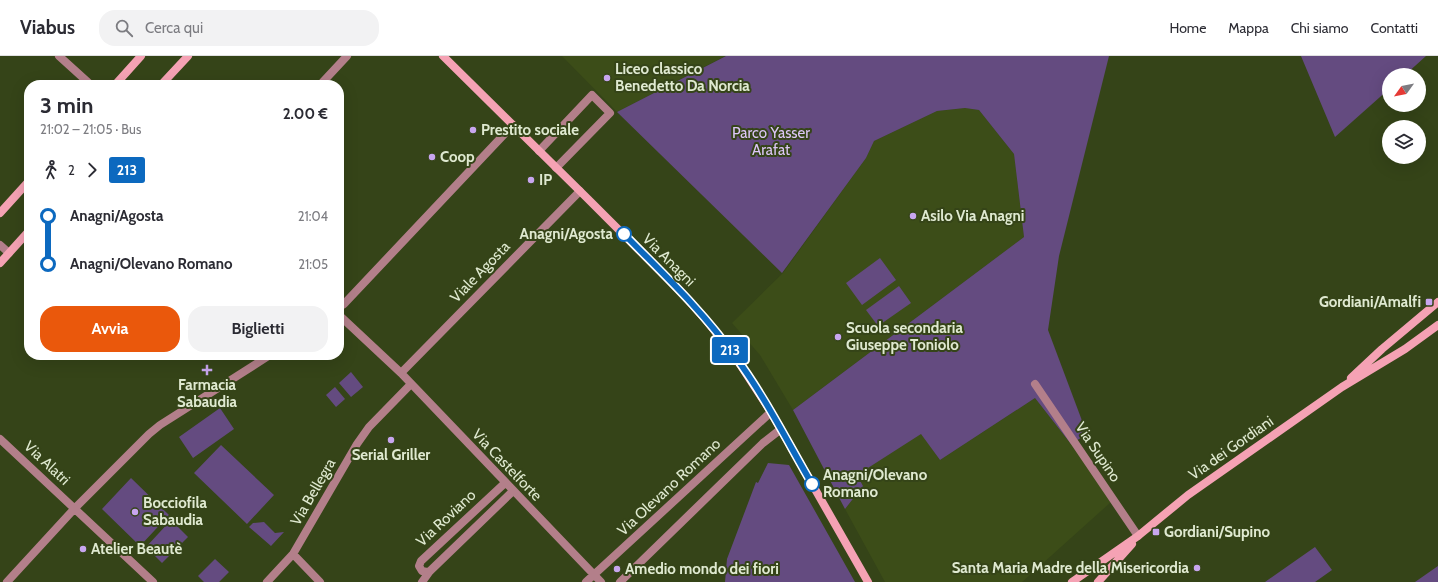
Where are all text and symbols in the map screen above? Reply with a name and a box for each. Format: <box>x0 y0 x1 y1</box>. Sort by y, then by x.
search box <box>99 10 379 46</box>
text: Viabus <box>20 16 75 39</box>
icon: search <box>113 17 135 39</box>
text: Cerca qui <box>145 19 203 37</box>
text: Home <box>1169 19 1206 37</box>
text: Mappa <box>1228 19 1269 37</box>
text: Chi siamo <box>1291 19 1348 37</box>
text: Contatti <box>1370 19 1418 37</box>
place label: Liceo classico Benedetto Da Norcia <box>615 60 750 95</box>
north arrow <box>1382 68 1426 112</box>
map controls <box>1382 68 1426 164</box>
marker: Liceo classico Benedetto Da Norcia <box>602 73 612 83</box>
text: 3 min <box>40 92 93 119</box>
text: 2.00 € <box>283 105 328 123</box>
button: layers <box>1382 120 1426 164</box>
text: 21:02 – 21:05 · Bus <box>40 121 141 137</box>
place label: Prestito sociale <box>481 121 579 139</box>
park label: Parco Yasser Arafat <box>732 124 810 159</box>
marker: Prestito sociale <box>468 125 478 135</box>
place label: Coop <box>440 148 475 166</box>
marker: Coop <box>427 152 437 162</box>
icon: walk <box>40 159 62 181</box>
icon: forward <box>81 159 103 181</box>
text: 213 <box>117 161 137 179</box>
text: 2 <box>68 162 75 178</box>
place label: IP <box>539 171 552 189</box>
marker: IP <box>526 175 536 185</box>
text: Anagni/Agosta <box>70 207 163 225</box>
place label: Asilo Via Anagni <box>921 207 1024 225</box>
text: 21:04 <box>298 208 328 224</box>
marker: Asilo Via Anagni <box>908 211 918 221</box>
place label: Anagni/Agosta <box>520 225 614 243</box>
marker: Anagni/Agosta <box>616 226 632 242</box>
street label: Via Anagni <box>639 230 699 290</box>
street label: Viale Agosta <box>446 237 514 306</box>
text: Anagni/Olevano Romano <box>70 255 233 273</box>
text: 21:05 <box>298 256 328 272</box>
place label: Gordiani/Amalfi <box>1319 293 1421 311</box>
marker: Gordiani/Amalfi <box>1424 297 1434 307</box>
button: Avvia <box>40 306 180 352</box>
button: Biglietti <box>188 306 328 352</box>
place label: Scuola secondaria Giuseppe Toniolo <box>846 319 963 354</box>
marker: Scuola secondaria Giuseppe Toniolo <box>833 332 843 342</box>
line badge: 213 <box>707 337 753 363</box>
text: 213 <box>720 341 740 359</box>
marker: Farmacia Sabaudia <box>202 365 212 375</box>
place label: Farmacia Sabaudia <box>177 376 238 411</box>
street label: Via dei Gordiani <box>1185 412 1277 484</box>
street label: Via Supino <box>1071 419 1125 485</box>
street label: Via Castelforte <box>468 425 546 505</box>
marker: Serial Griller <box>386 435 396 445</box>
street label: Via Olevano Romano <box>614 435 724 539</box>
street label: Via Alatri <box>20 437 74 489</box>
place label: Serial Griller <box>352 446 430 464</box>
street label: Via Bellegra <box>287 455 340 529</box>
place label: Anagni/Olevano Romano <box>823 466 928 501</box>
marker: Anagni/Olevano Romano <box>804 476 820 492</box>
street label: Via Roviano <box>412 486 480 550</box>
place label: Bocciofila Sabaudia <box>143 494 207 529</box>
marker: Bocciofila Sabaudia <box>130 507 140 517</box>
place label: Gordiani/Supino <box>1164 523 1270 541</box>
marker: Gordiani/Supino <box>1151 527 1161 537</box>
place label: Atelier Beautè <box>91 540 182 558</box>
marker: Atelier Beautè <box>78 544 88 554</box>
place label: Santa Maria Madre della Misericordia <box>952 559 1190 577</box>
place label: Amedio mondo dei fiori <box>625 560 779 578</box>
marker: Santa Maria Madre della Misericordia <box>1192 563 1202 573</box>
marker: Amedio mondo dei fiori <box>612 564 622 574</box>

